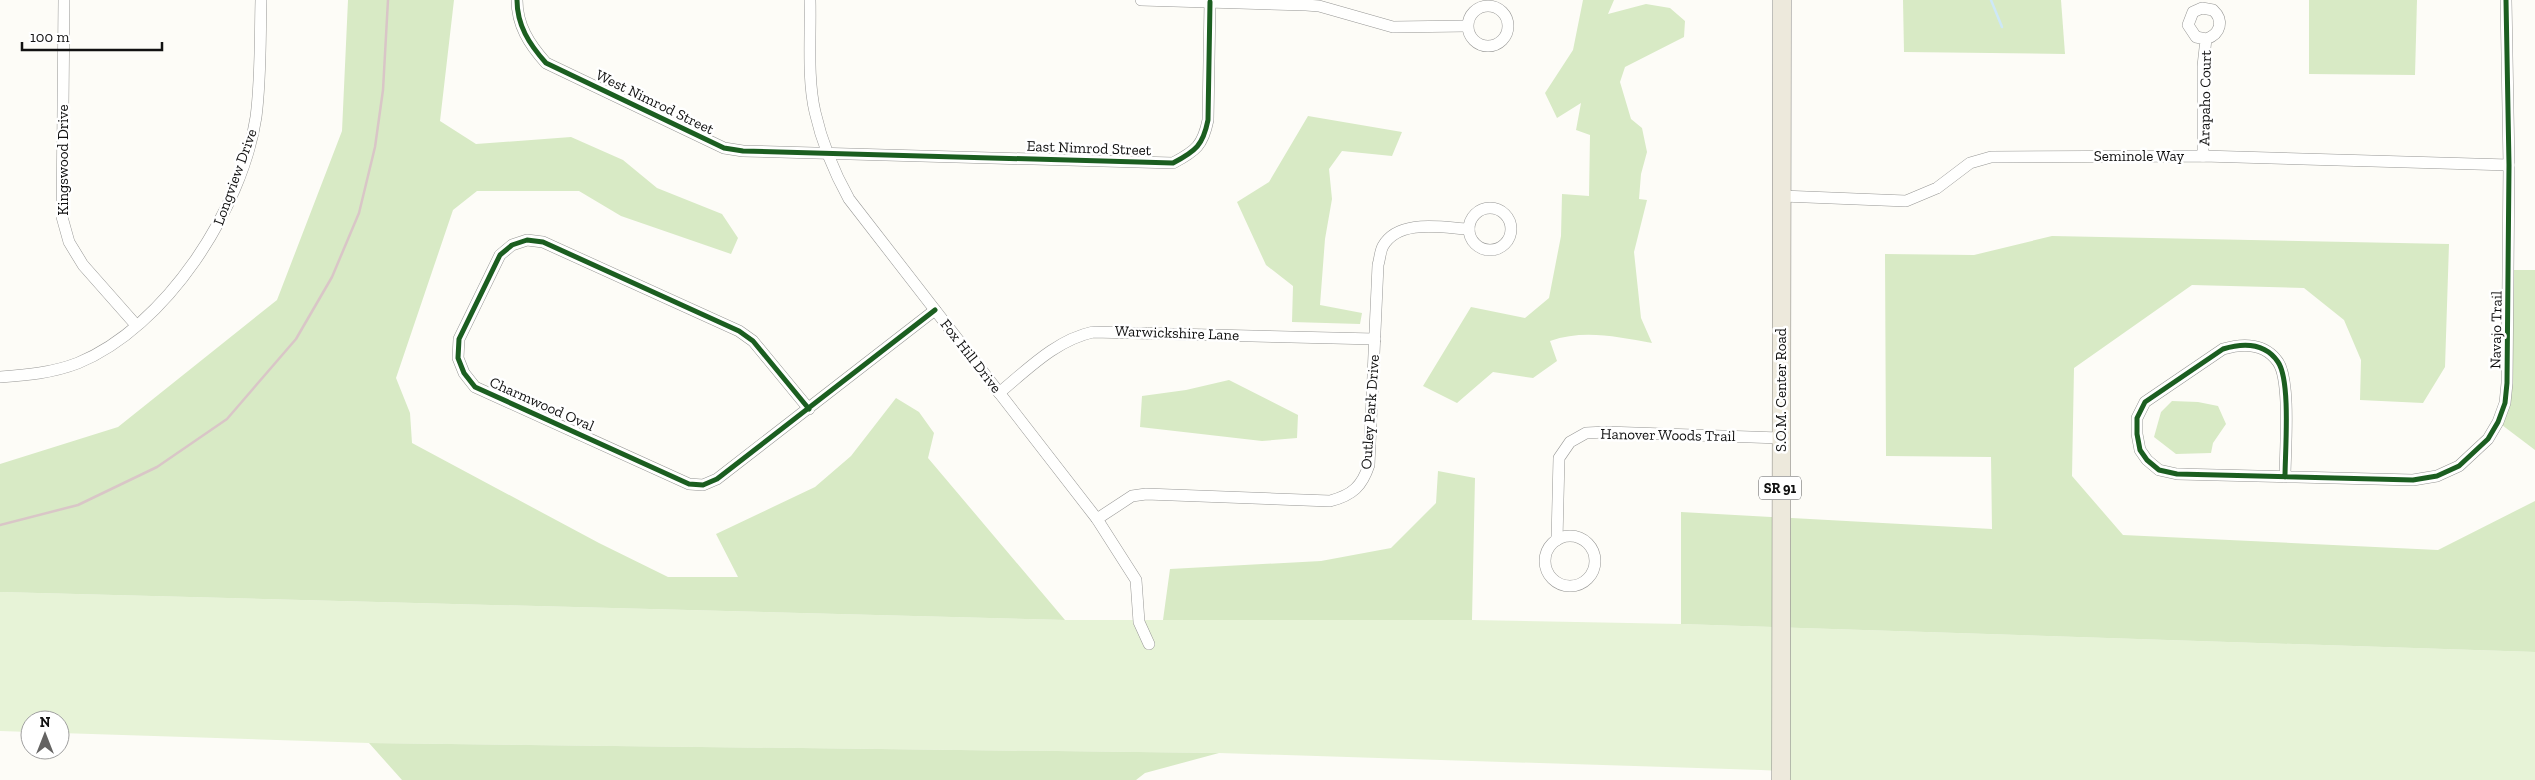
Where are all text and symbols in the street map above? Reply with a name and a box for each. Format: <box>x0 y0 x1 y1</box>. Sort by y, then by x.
scale bar <box>22 20 162 52</box>
text: 100 m <box>30 28 69 46</box>
street label: Arapaho Court <box>2195 49 2215 146</box>
street label: West Nimrod Street <box>593 66 717 139</box>
street label: Kingswood Drive <box>54 105 72 215</box>
street label: Longview Drive <box>209 126 261 228</box>
street label: East Nimrod Street <box>1026 137 1152 159</box>
street label: Seminole Way <box>2094 147 2185 165</box>
street label: Navajo Trail <box>2486 291 2506 369</box>
street label: Fox Hill Drive <box>937 315 1005 397</box>
street label: Warwickshire Lane <box>1115 322 1239 344</box>
street label: S.O.M. Center Road <box>1772 327 1790 452</box>
street label: Outley Park Drive <box>1357 354 1383 470</box>
street label: Charmwood Oval <box>487 373 597 435</box>
street label: Hanover Woods Trail <box>1600 425 1736 445</box>
road number: SR 91 <box>1759 476 1801 499</box>
north arrow <box>20 710 70 760</box>
text: N <box>40 714 51 731</box>

